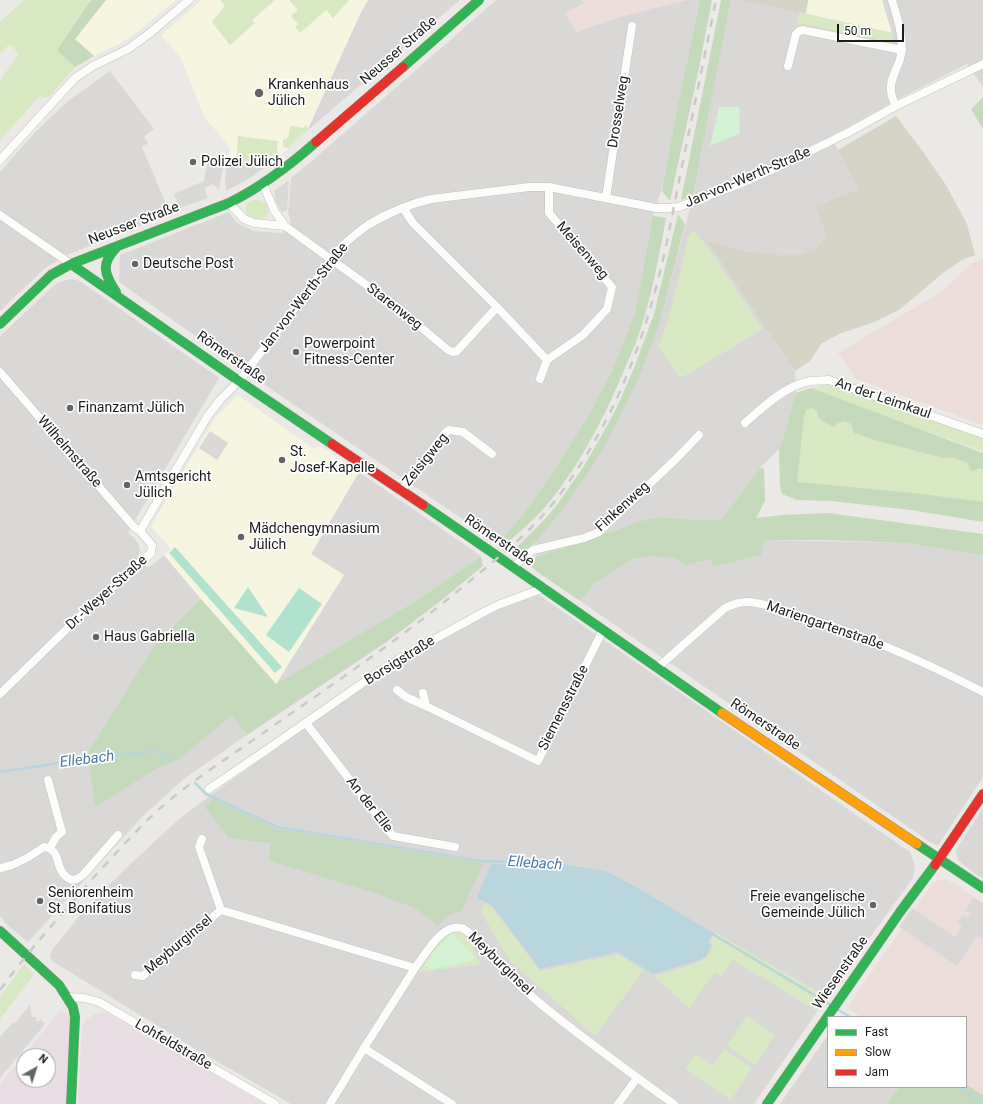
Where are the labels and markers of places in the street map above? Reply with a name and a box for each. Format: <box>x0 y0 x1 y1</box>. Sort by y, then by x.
place label: Krankenhaus Jülich <box>268 77 349 110</box>
marker: Krankenhaus Jülich <box>253 87 265 99</box>
place label: Polizei Jülich <box>201 154 283 170</box>
marker: Polizei Jülich <box>188 157 198 167</box>
place label: Deutsche Post <box>143 256 234 272</box>
marker: Deutsche Post <box>130 259 140 269</box>
place label: Powerpoint Fitness-Center <box>304 336 394 368</box>
marker: Powerpoint Fitness-Center <box>291 347 301 357</box>
place label: Finanzamt Jülich <box>78 400 184 416</box>
marker: Finanzamt Jülich <box>65 403 75 413</box>
place label: St. Josef-Kapelle <box>290 444 375 476</box>
marker: St. Josef-Kapelle <box>277 455 287 465</box>
place label: Amtsgericht Jülich <box>135 469 211 502</box>
marker: Amtsgericht Jülich <box>122 480 132 490</box>
place label: Mädchengymnasium Jülich <box>249 521 380 554</box>
marker: Mädchengymnasium Jülich <box>236 532 246 542</box>
place label: Haus Gabriella <box>104 629 195 645</box>
marker: Haus Gabriella <box>91 632 101 642</box>
place label: Seniorenheim St. Bonifatius <box>48 885 133 918</box>
place label: Freie evangelische Gemeinde Jülich <box>750 889 865 922</box>
marker: Seniorenheim St. Bonifatius <box>35 896 45 906</box>
marker: Freie evangelische Gemeinde Jülich <box>868 900 878 910</box>

